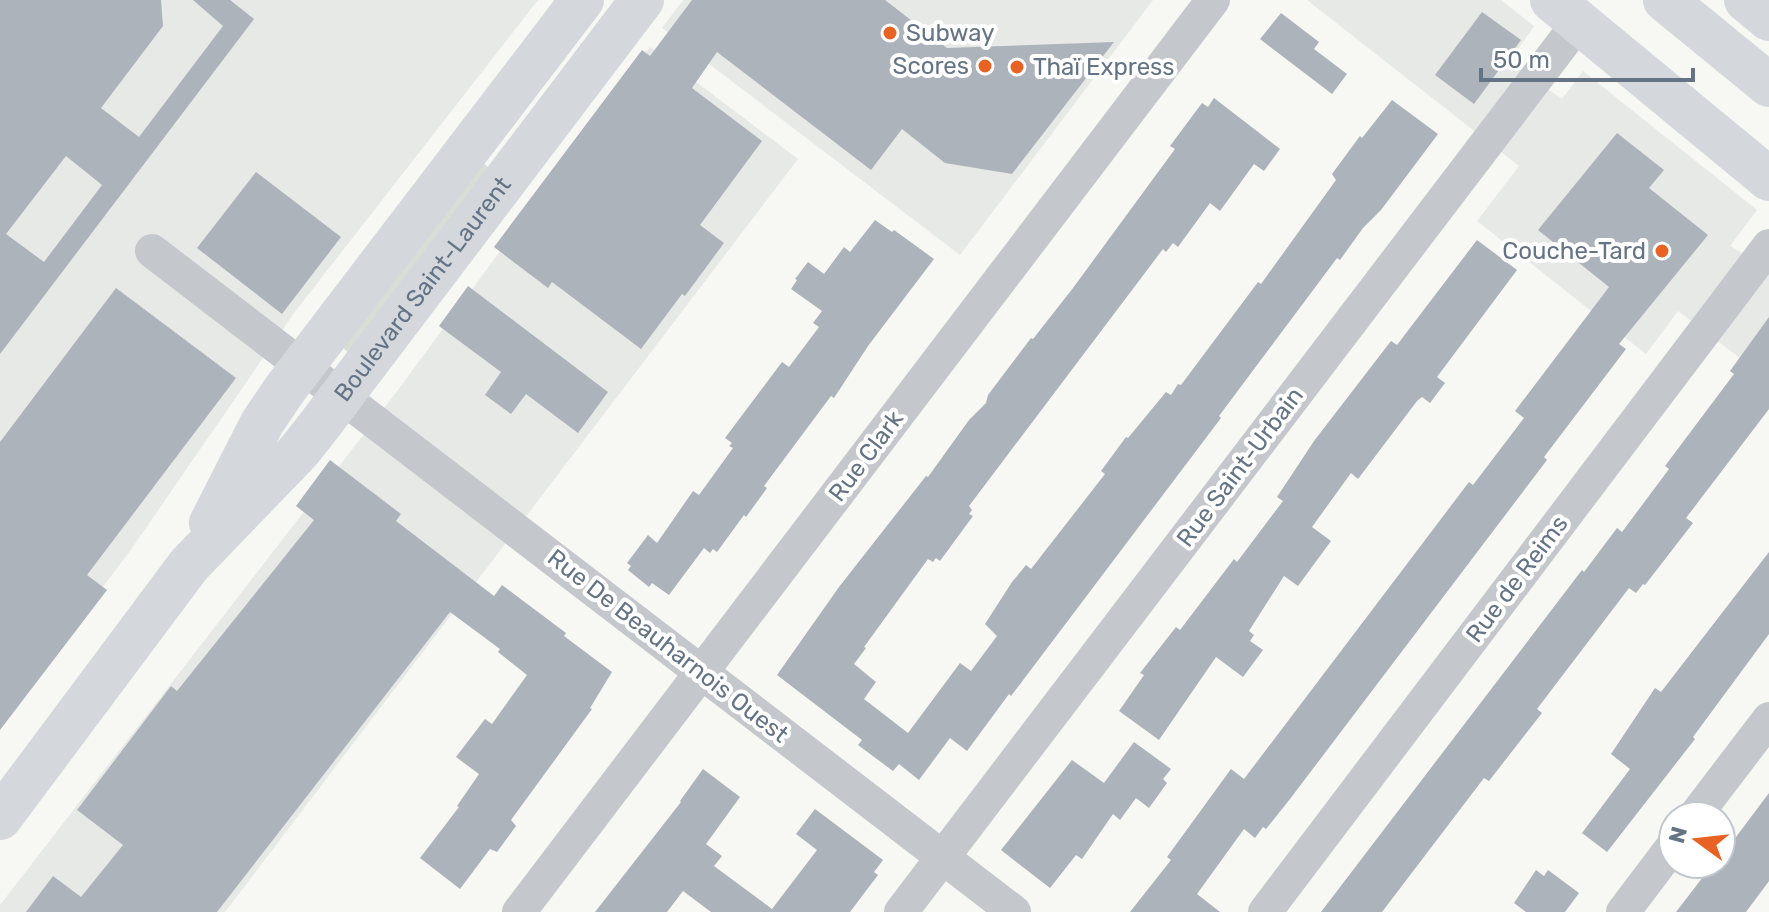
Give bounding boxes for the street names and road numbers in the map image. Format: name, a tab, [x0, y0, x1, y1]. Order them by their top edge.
street label: Boulevard Saint-Laurent	[329, 171, 517, 407]
street label: Rue Saint-Urbain	[1171, 382, 1309, 552]
street label: Rue Clark	[823, 405, 909, 507]
street label: Rue de Reims	[1460, 510, 1574, 648]
street label: Rue De Beauharnois Ouest	[542, 543, 794, 749]

